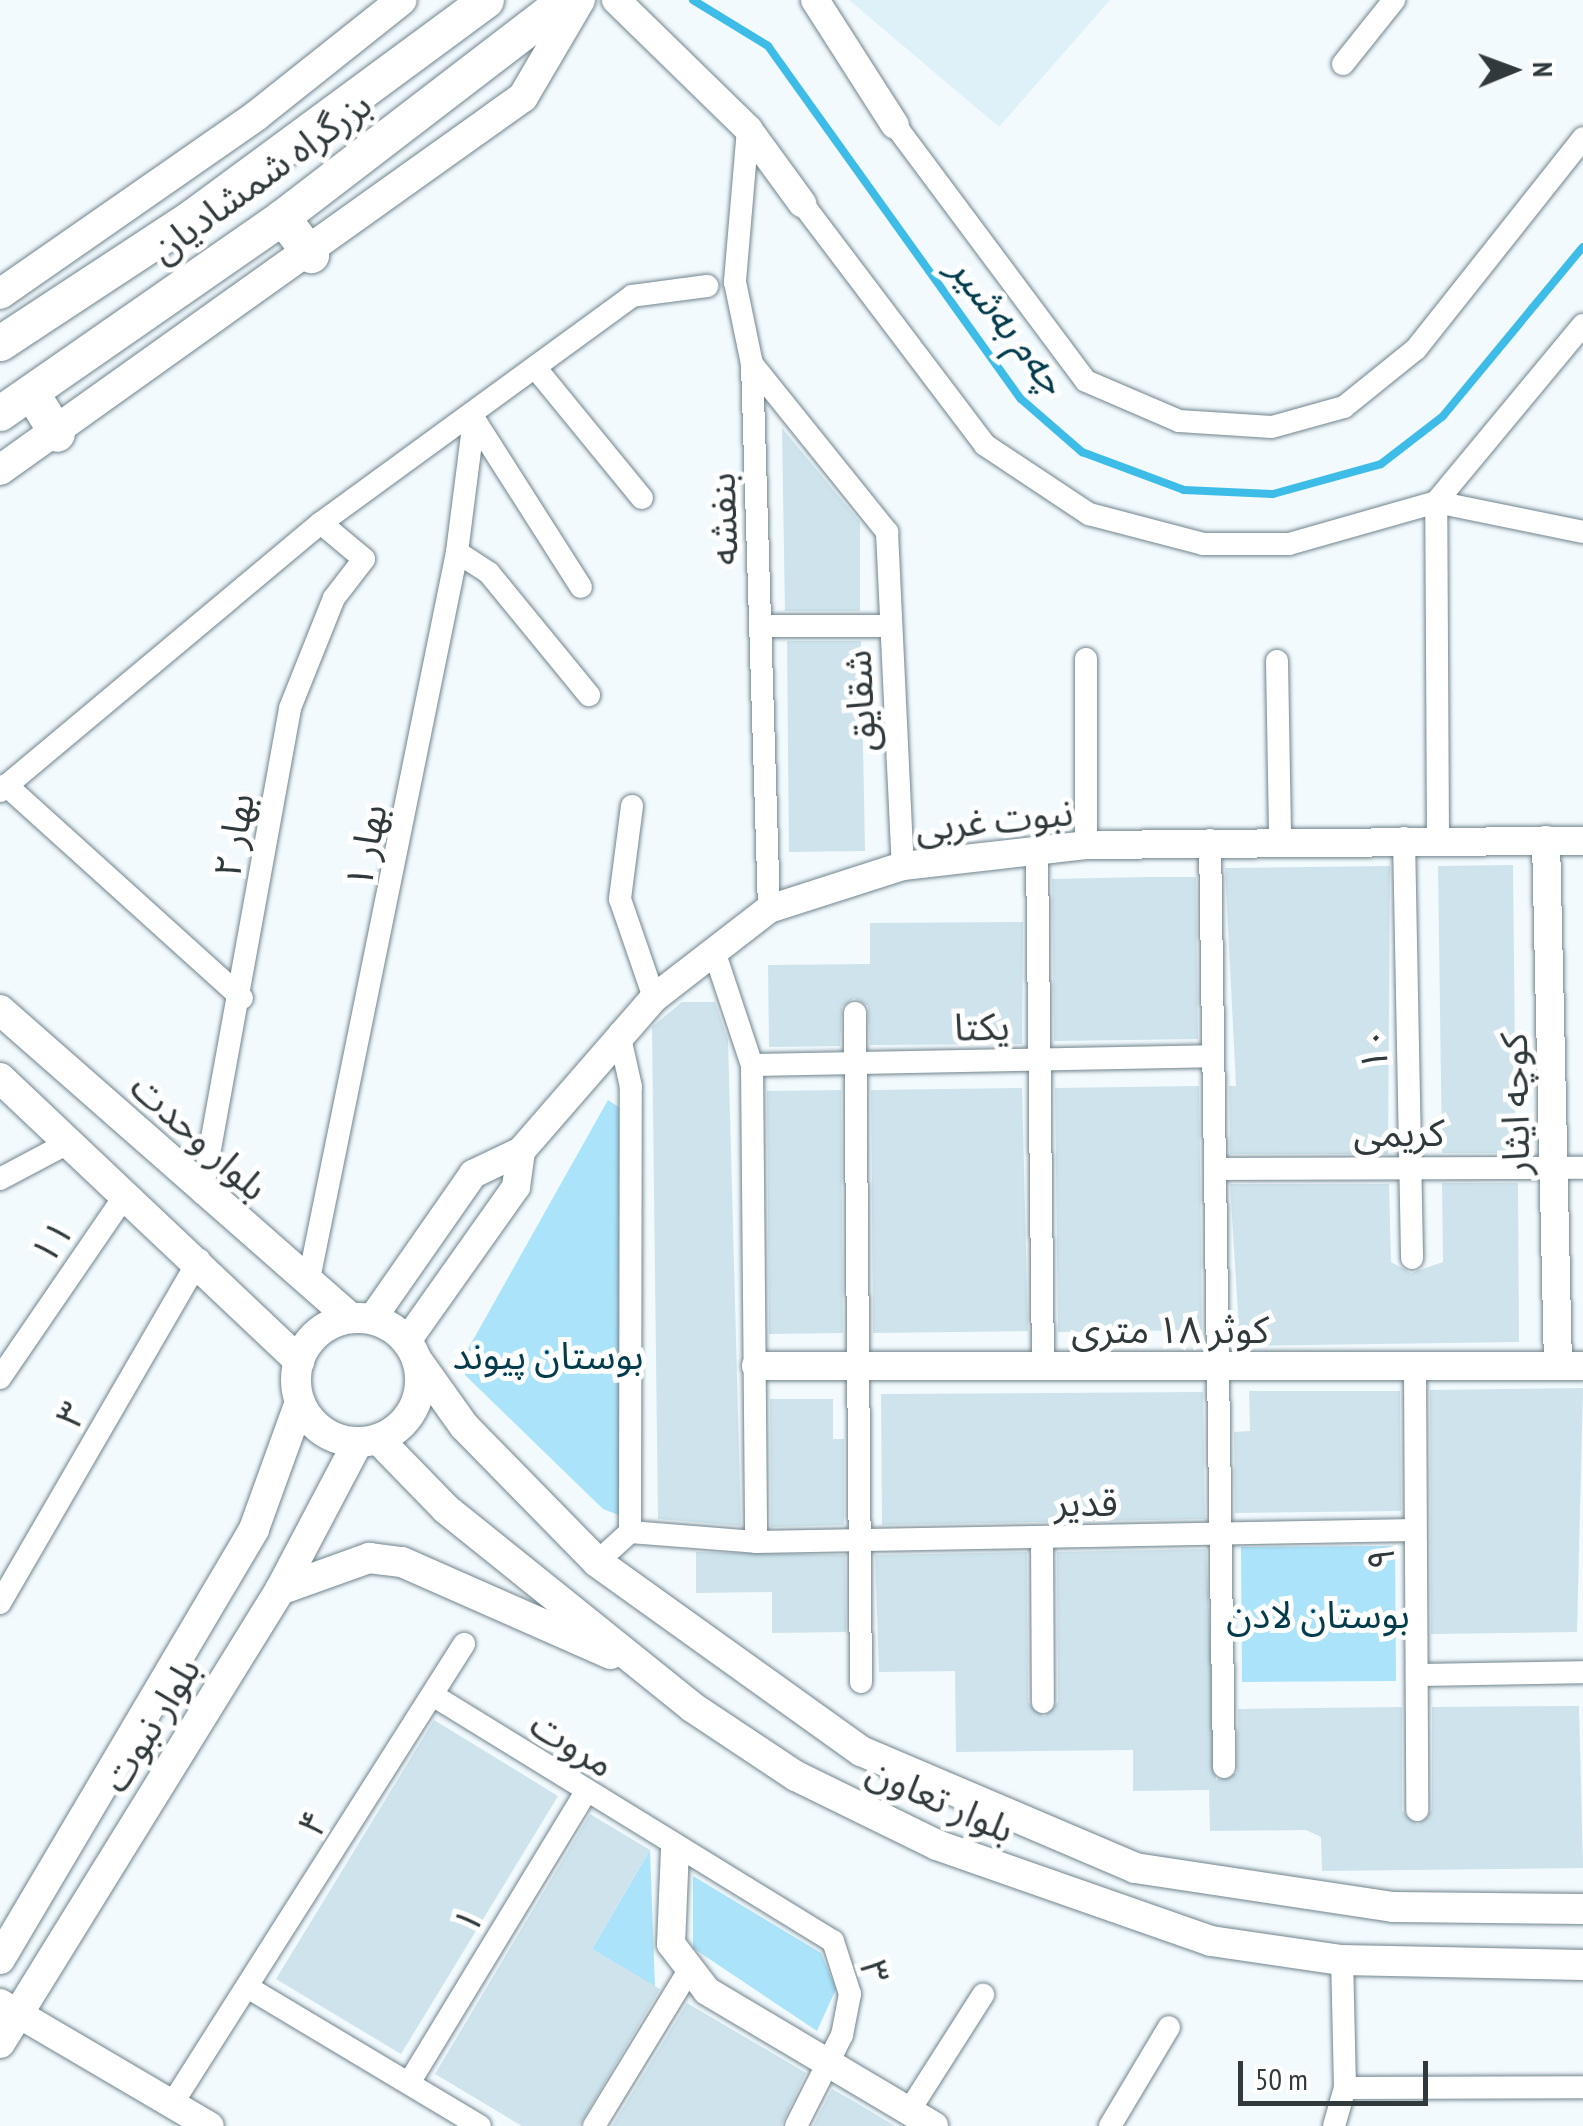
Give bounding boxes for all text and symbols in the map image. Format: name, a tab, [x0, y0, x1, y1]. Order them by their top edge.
north arrow	[1463, 20, 1563, 120]
text: N	[1525, 62, 1562, 77]
street label: بزرگراه شمشادیان	[141, 81, 379, 271]
water label: چەم بەشیر	[940, 245, 1078, 403]
street label: بنفشه	[698, 472, 746, 566]
street label: شقایق	[834, 649, 884, 753]
street label: نبوت غربی	[913, 788, 1075, 850]
street label: بهار ۲	[203, 790, 263, 880]
street label: بهار ۱	[335, 800, 395, 892]
street label: یکتا	[954, 1003, 1010, 1049]
street label: ۱۰	[1350, 1027, 1396, 1071]
street label: کوچه ایثار	[1490, 1033, 1538, 1175]
street label: بلوار وحدت	[122, 1063, 278, 1209]
street label: کریمی	[1354, 1109, 1444, 1155]
street label: ۱۱	[20, 1210, 82, 1272]
street label: کوثر ۱۸ متری	[1071, 1306, 1269, 1352]
park label: بوستان پیوند	[452, 1332, 644, 1378]
street label: ۳	[45, 1393, 95, 1435]
street label: قدیر	[1054, 1479, 1118, 1525]
street label: ۹	[1357, 1548, 1403, 1570]
park label: بوستان لادن	[1226, 1591, 1410, 1637]
street label: بلوار نبوت	[91, 1649, 209, 1799]
street label: مروت	[523, 1700, 623, 1786]
street label: بلوار تعاون	[861, 1746, 1021, 1852]
street label: ۴	[287, 1802, 337, 1844]
street label: ۱	[442, 1899, 492, 1941]
street label: ۳	[851, 1956, 901, 1986]
scale bar	[1243, 2041, 1433, 2103]
text: 50 m	[1255, 2059, 1308, 2098]

